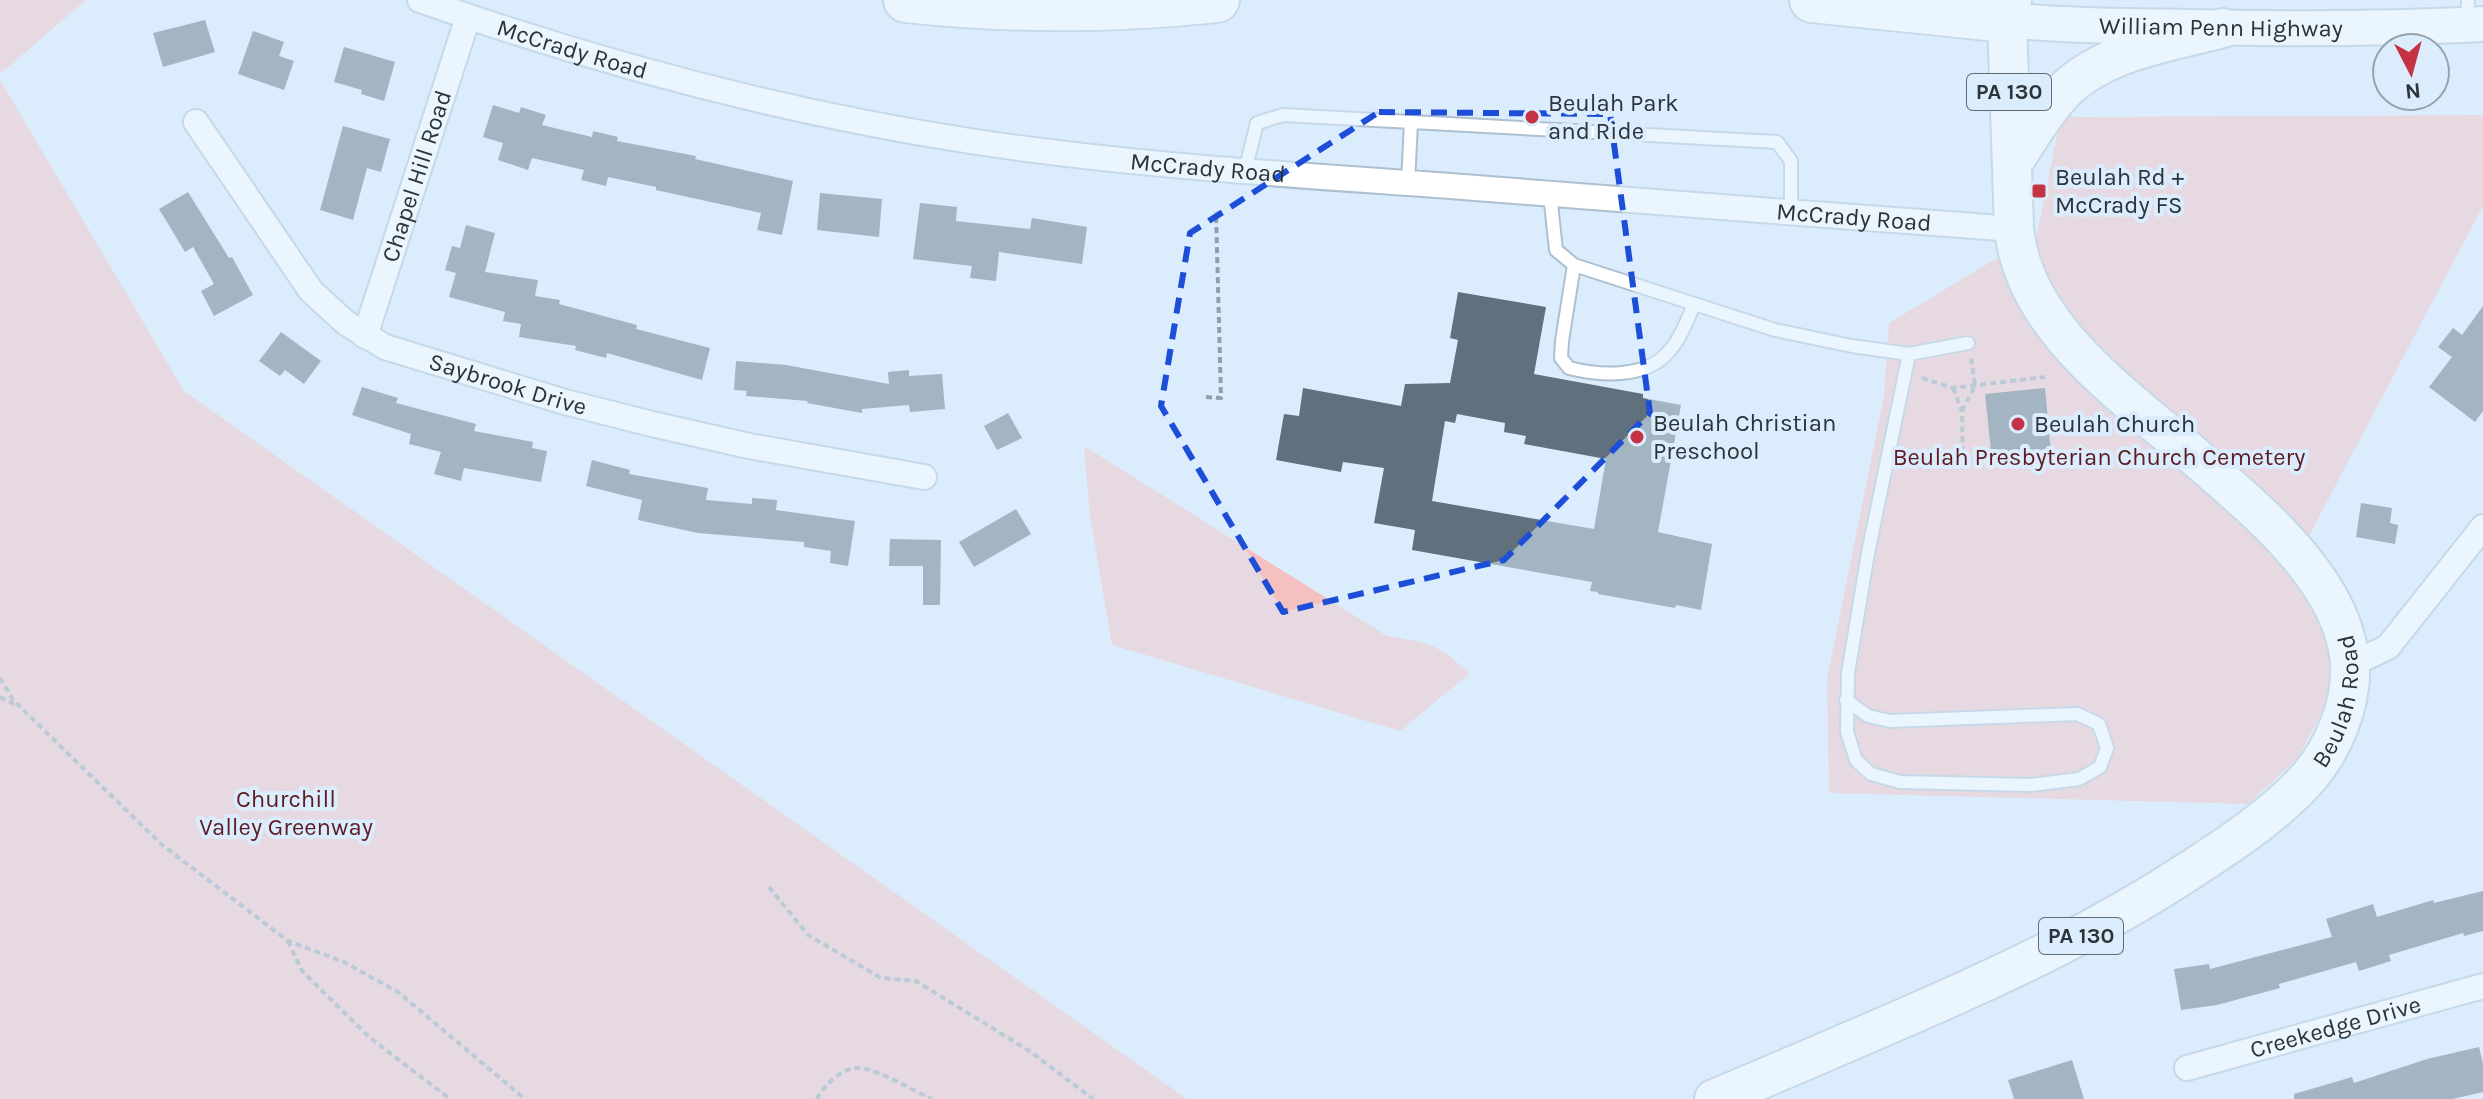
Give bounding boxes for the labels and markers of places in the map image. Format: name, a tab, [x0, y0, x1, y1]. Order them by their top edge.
place label: Beulah Park and Ride	[1548, 89, 1679, 145]
marker: Beulah Park and Ride	[1523, 108, 1541, 126]
place label: Beulah Rd + McCrady FS	[2055, 163, 2185, 219]
marker: Beulah Rd + McCrady FS	[2030, 182, 2048, 200]
place label: Beulah Christian Preschool	[1653, 409, 1836, 465]
place label: Beulah Church	[2034, 410, 2195, 438]
marker: Beulah Church	[2009, 415, 2027, 433]
marker: Beulah Christian Preschool	[1628, 428, 1646, 446]

